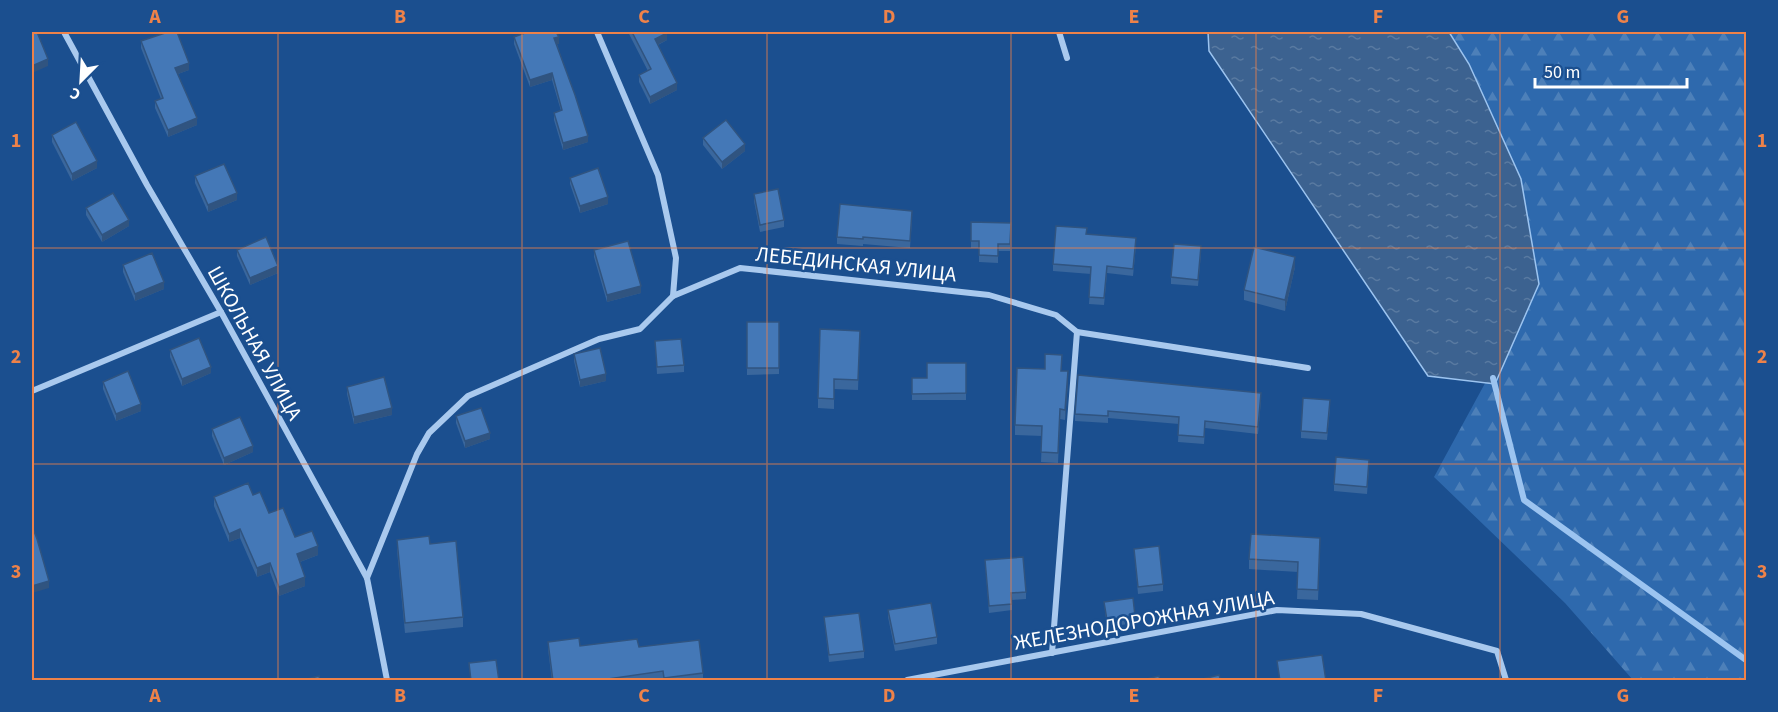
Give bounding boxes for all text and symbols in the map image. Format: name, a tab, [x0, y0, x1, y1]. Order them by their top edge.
text: A	[148, 3, 161, 31]
text: B	[394, 3, 406, 31]
text: C	[638, 3, 650, 31]
text: D	[883, 3, 895, 31]
text: E	[1129, 3, 1139, 31]
text: F	[1373, 3, 1383, 31]
text: G	[1617, 3, 1629, 31]
north arrow	[51, 51, 111, 111]
scale bar	[1535, 51, 1686, 89]
text: 50 m	[1544, 60, 1580, 85]
text: С	[67, 82, 84, 106]
text: 1	[11, 127, 21, 155]
text: 1	[1757, 127, 1767, 155]
street label: ЛЕБЕДИНСКАЯ УЛИЦА	[754, 239, 958, 290]
street label: ШКОЛЬНАЯ УЛИЦА	[200, 260, 310, 426]
text: 2	[11, 343, 21, 371]
text: 2	[1757, 343, 1767, 371]
text: 3	[11, 558, 21, 586]
text: 3	[1757, 558, 1767, 586]
street label: ЖЕЛЕЗНОДОРОЖНАЯ УЛИЦА	[1011, 582, 1277, 658]
text: A	[148, 682, 161, 710]
text: B	[394, 682, 406, 710]
text: C	[638, 682, 650, 710]
text: D	[883, 682, 895, 710]
text: E	[1129, 682, 1139, 710]
text: F	[1373, 682, 1383, 710]
text: G	[1617, 682, 1629, 710]

